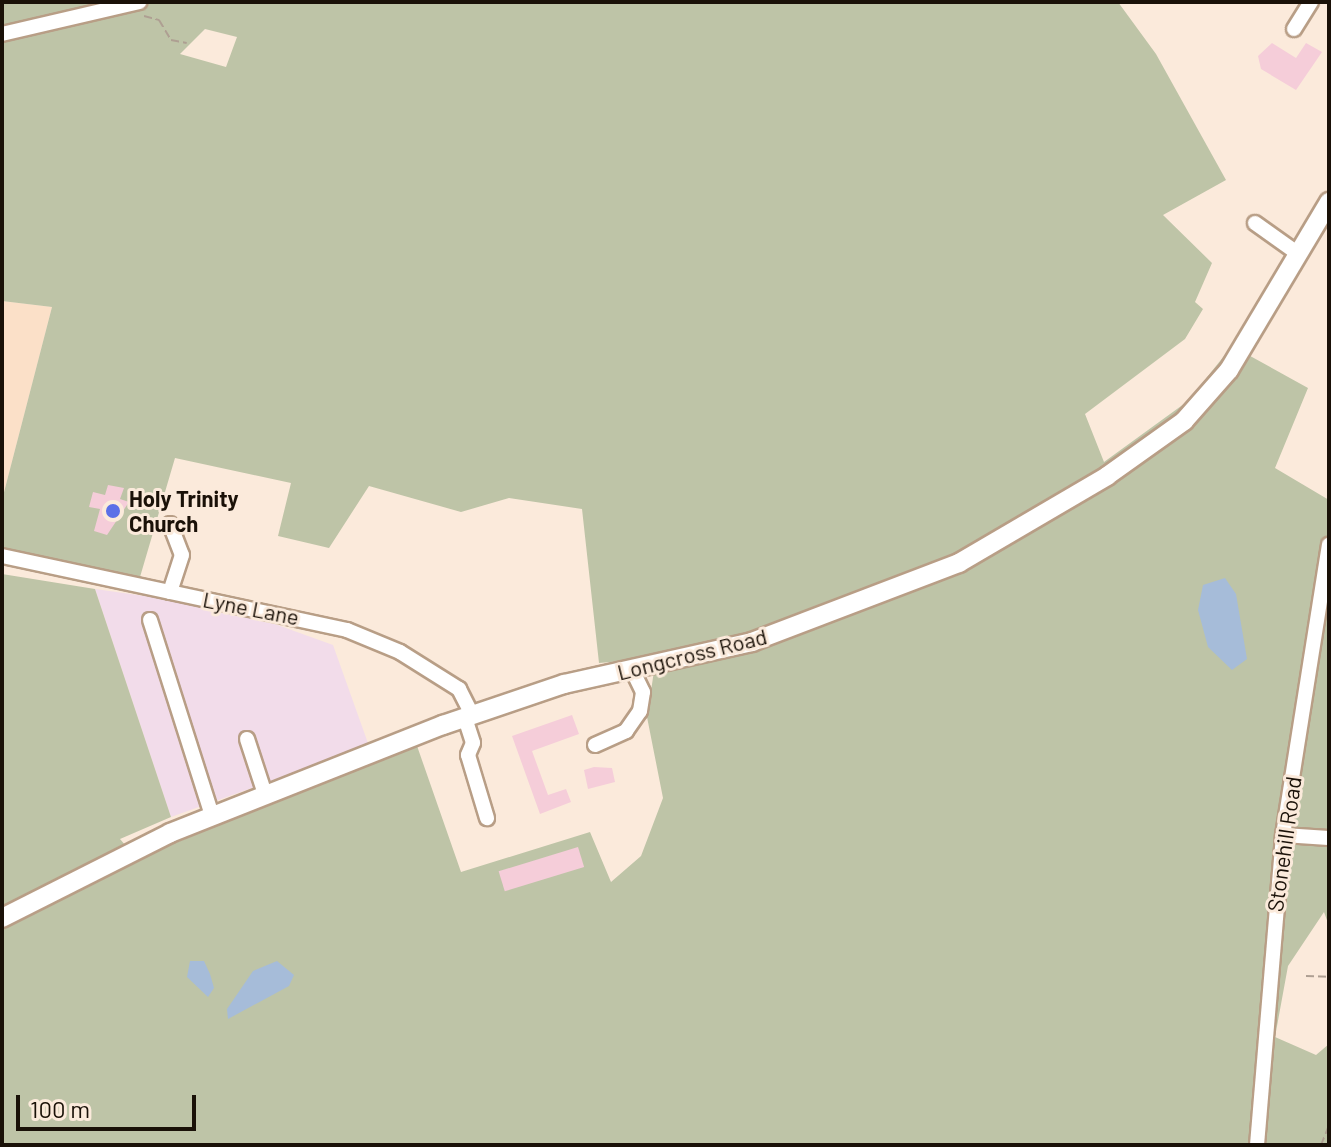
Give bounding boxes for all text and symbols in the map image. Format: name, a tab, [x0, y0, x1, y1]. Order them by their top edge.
place label: Holy Trinity Church	[129, 485, 239, 536]
marker: Holy Trinity Church	[104, 502, 122, 520]
street label: Lyne Lane	[201, 586, 301, 630]
street label: Longcross Road	[614, 623, 770, 685]
street label: Stonehill Road	[1261, 775, 1307, 913]
scale bar	[20, 1079, 200, 1129]
text: 100 m	[30, 1094, 90, 1123]

